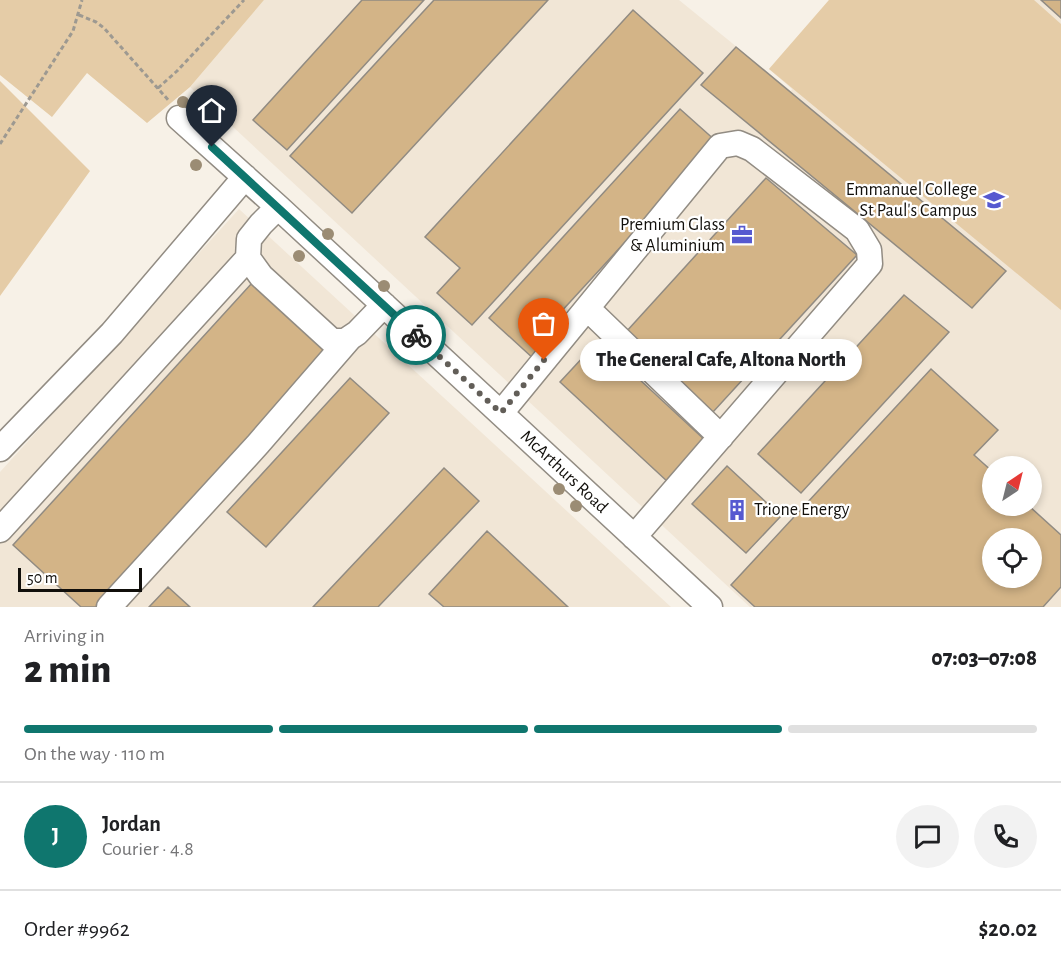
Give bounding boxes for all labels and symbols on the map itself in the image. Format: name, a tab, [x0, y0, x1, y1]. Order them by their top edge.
pin	[186, 85, 237, 147]
place label: Emmanuel College St Paul's Campus	[846, 181, 977, 220]
school or university icon: Emmanuel College St Paul's Campus	[982, 188, 1006, 212]
place label: Premium Glass & Aluminium	[620, 216, 725, 255]
office icon: Premium Glass & Aluminium	[730, 223, 754, 247]
pin	[518, 298, 569, 360]
courier	[386, 305, 446, 365]
callout: The General Cafe, Altona North	[580, 339, 862, 381]
street label: McArthurs Road	[517, 427, 611, 517]
north arrow	[982, 456, 1042, 516]
building icon: Trione Energy	[725, 498, 749, 522]
place label: Trione Energy	[754, 501, 850, 519]
scale bar	[18, 565, 142, 592]

